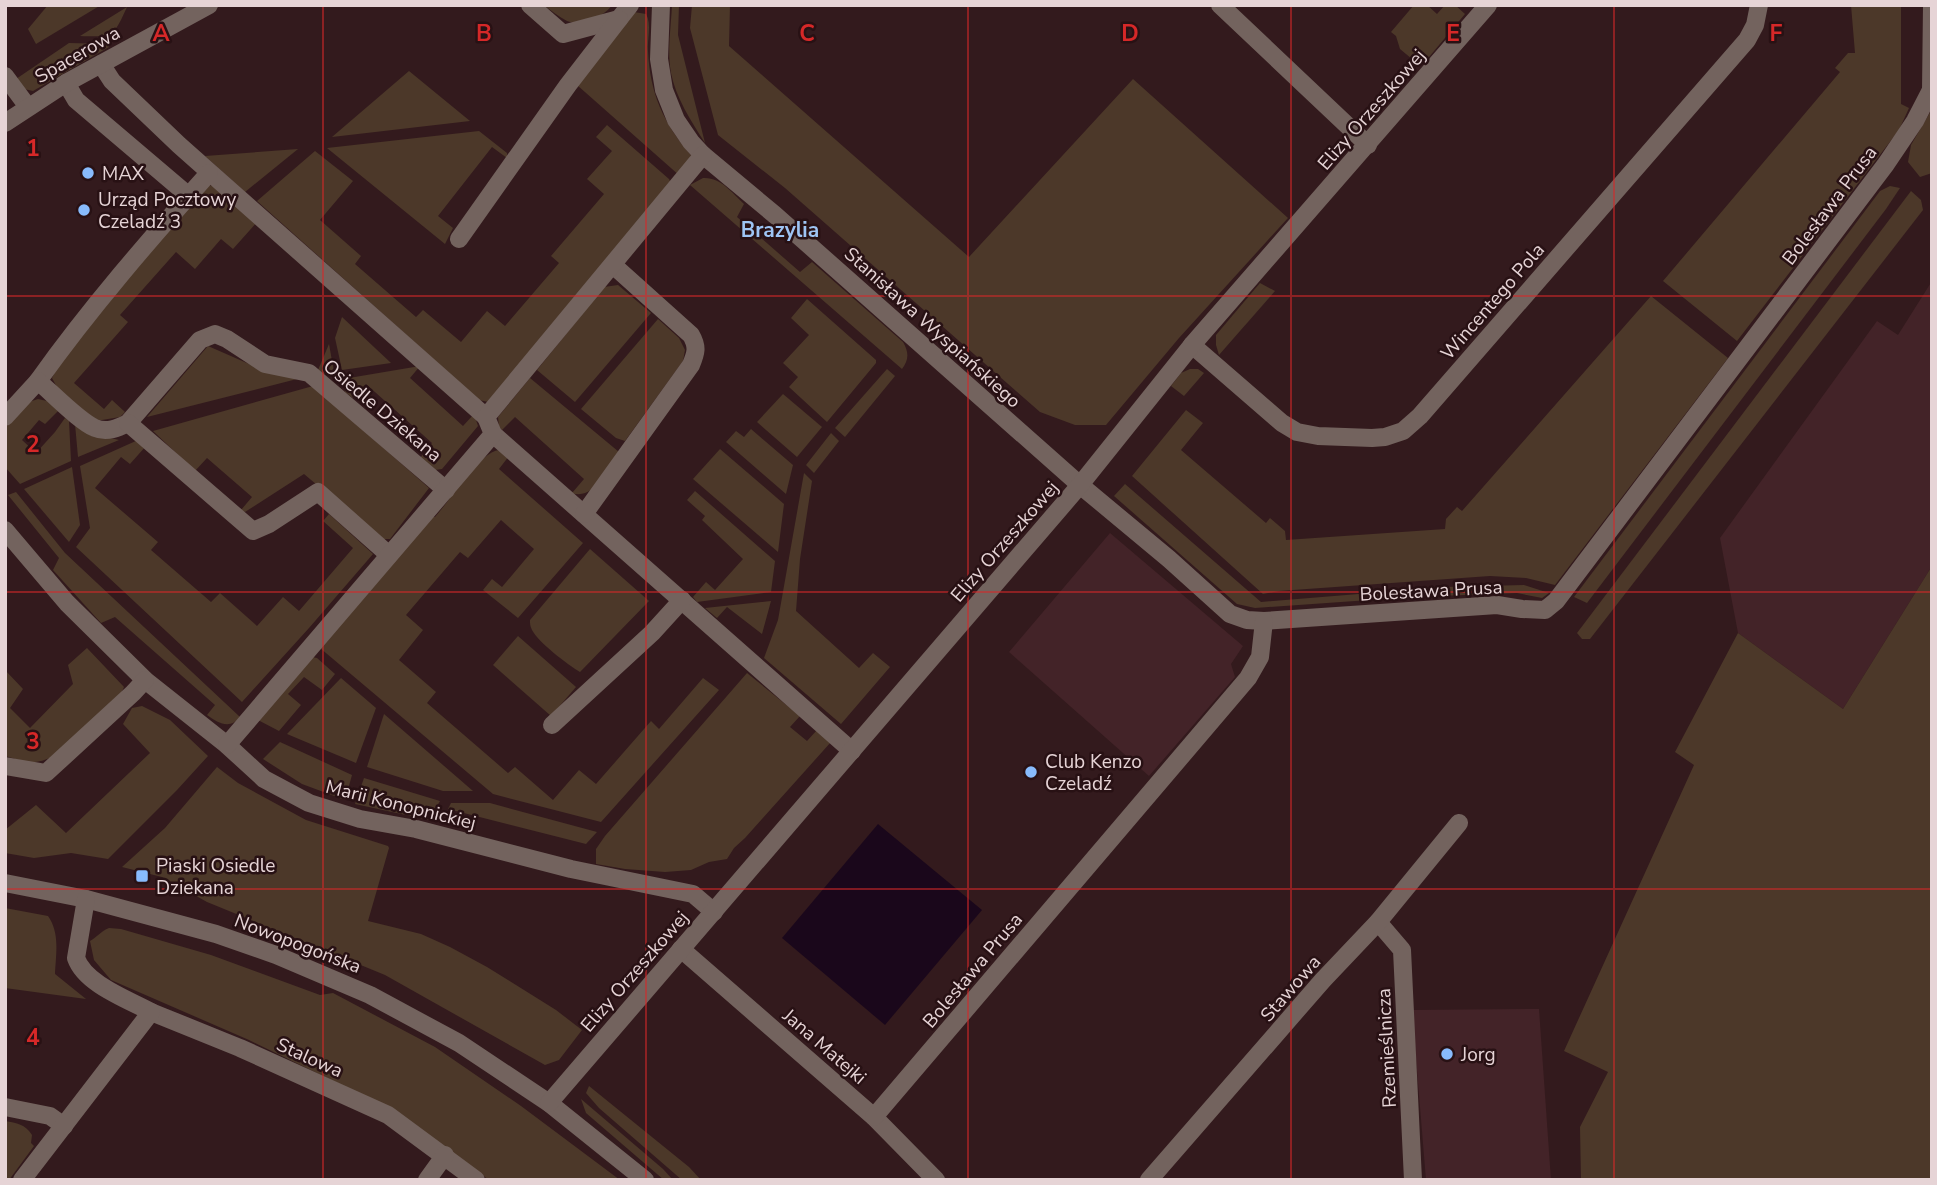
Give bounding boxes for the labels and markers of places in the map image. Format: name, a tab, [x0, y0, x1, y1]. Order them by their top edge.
place label: MAX	[102, 161, 145, 187]
marker: MAX	[80, 165, 96, 181]
place label: Urząd Pocztowy Czeladź 3	[98, 187, 236, 235]
marker: Urząd Pocztowy Czeladź 3	[76, 202, 92, 218]
place label: Club Kenzo Czeladź	[1045, 749, 1142, 797]
marker: Club Kenzo Czeladź	[1023, 764, 1039, 780]
place label: Piaski Osiedle Dziekana	[156, 853, 275, 901]
marker: Piaski Osiedle Dziekana	[134, 868, 150, 884]
place label: Jorg	[1460, 1042, 1496, 1068]
marker: Jorg	[1439, 1046, 1455, 1062]

